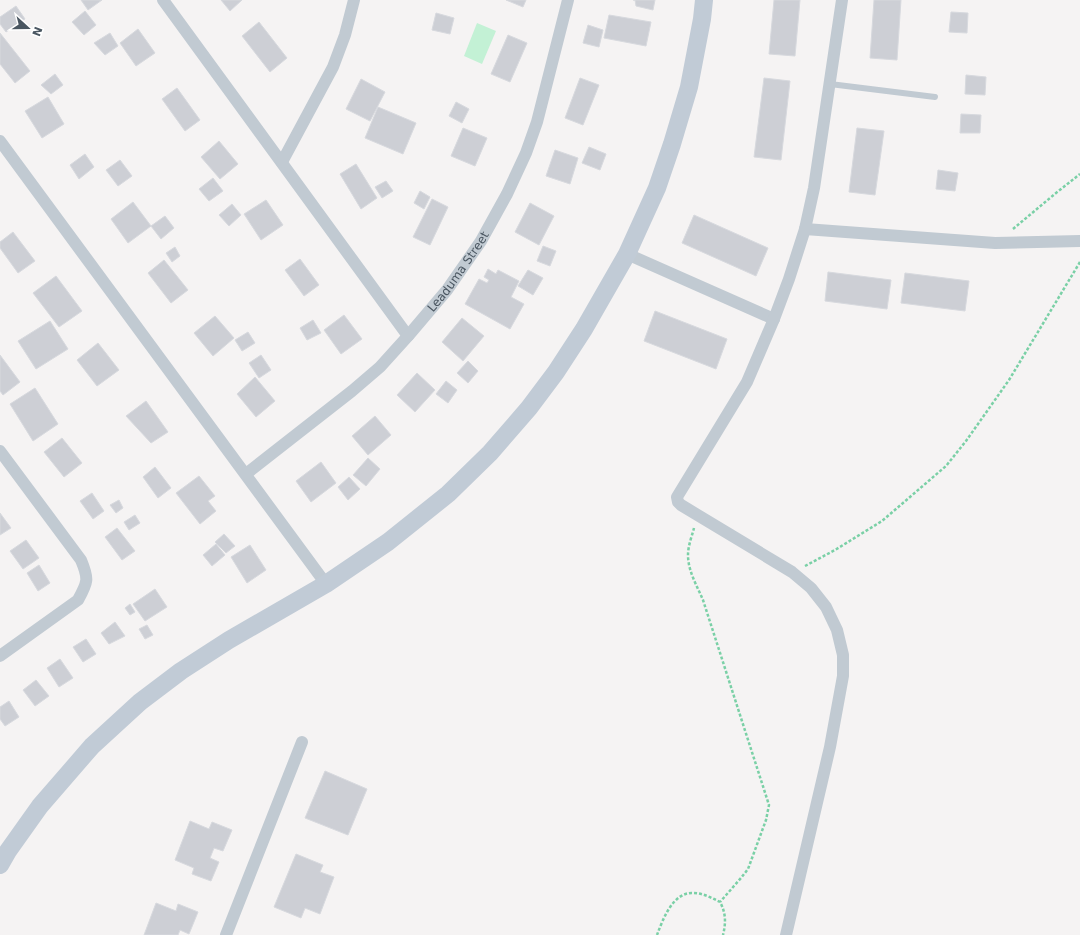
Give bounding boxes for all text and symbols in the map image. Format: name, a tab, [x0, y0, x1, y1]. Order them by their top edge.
north arrow	[8, 8, 48, 48]
text: N	[29, 25, 45, 38]
street label: Leaduma Street	[425, 229, 492, 315]

